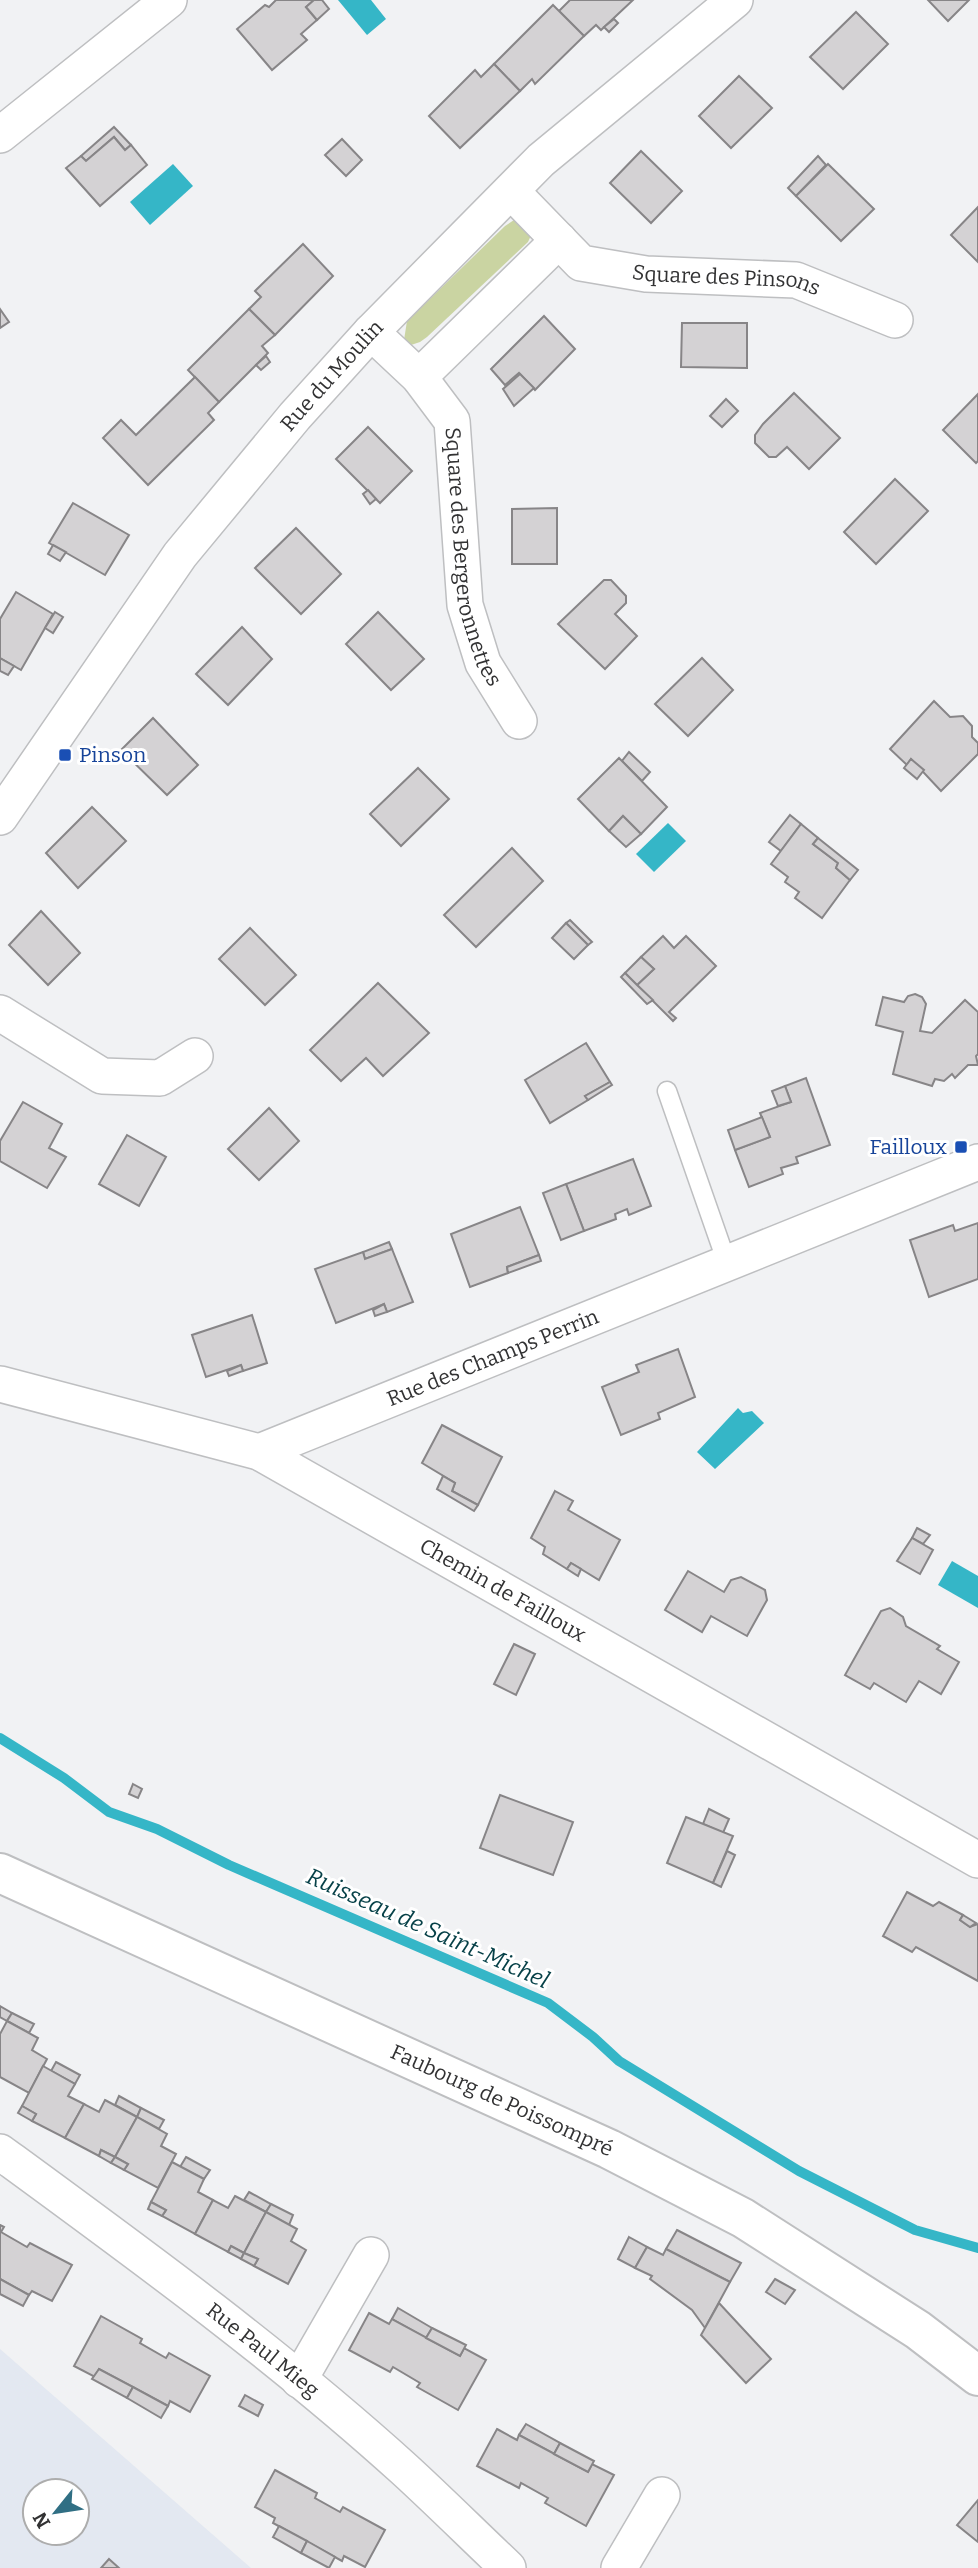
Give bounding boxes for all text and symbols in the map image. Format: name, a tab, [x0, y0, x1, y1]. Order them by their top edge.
street label: Square des Pinsons	[630, 259, 824, 301]
street label: Rue du Moulin	[275, 314, 389, 436]
street label: Square des Bergeronnettes	[439, 426, 507, 691]
place label: Pinson	[79, 742, 146, 768]
marker: Pinson	[57, 747, 73, 763]
place label: Failloux	[869, 1134, 947, 1160]
marker: Failloux	[953, 1139, 969, 1155]
street label: Rue des Champs Perrin	[383, 1303, 602, 1412]
street label: Chemin de Failloux	[415, 1533, 591, 1648]
water label: Ruisseau de Saint-Michel	[302, 1862, 554, 1994]
street label: Faubourg de Poissompré	[386, 2039, 617, 2162]
street label: Rue Paul Mieg	[201, 2297, 325, 2403]
north arrow	[21, 2477, 91, 2547]
text: N	[28, 2508, 55, 2532]

